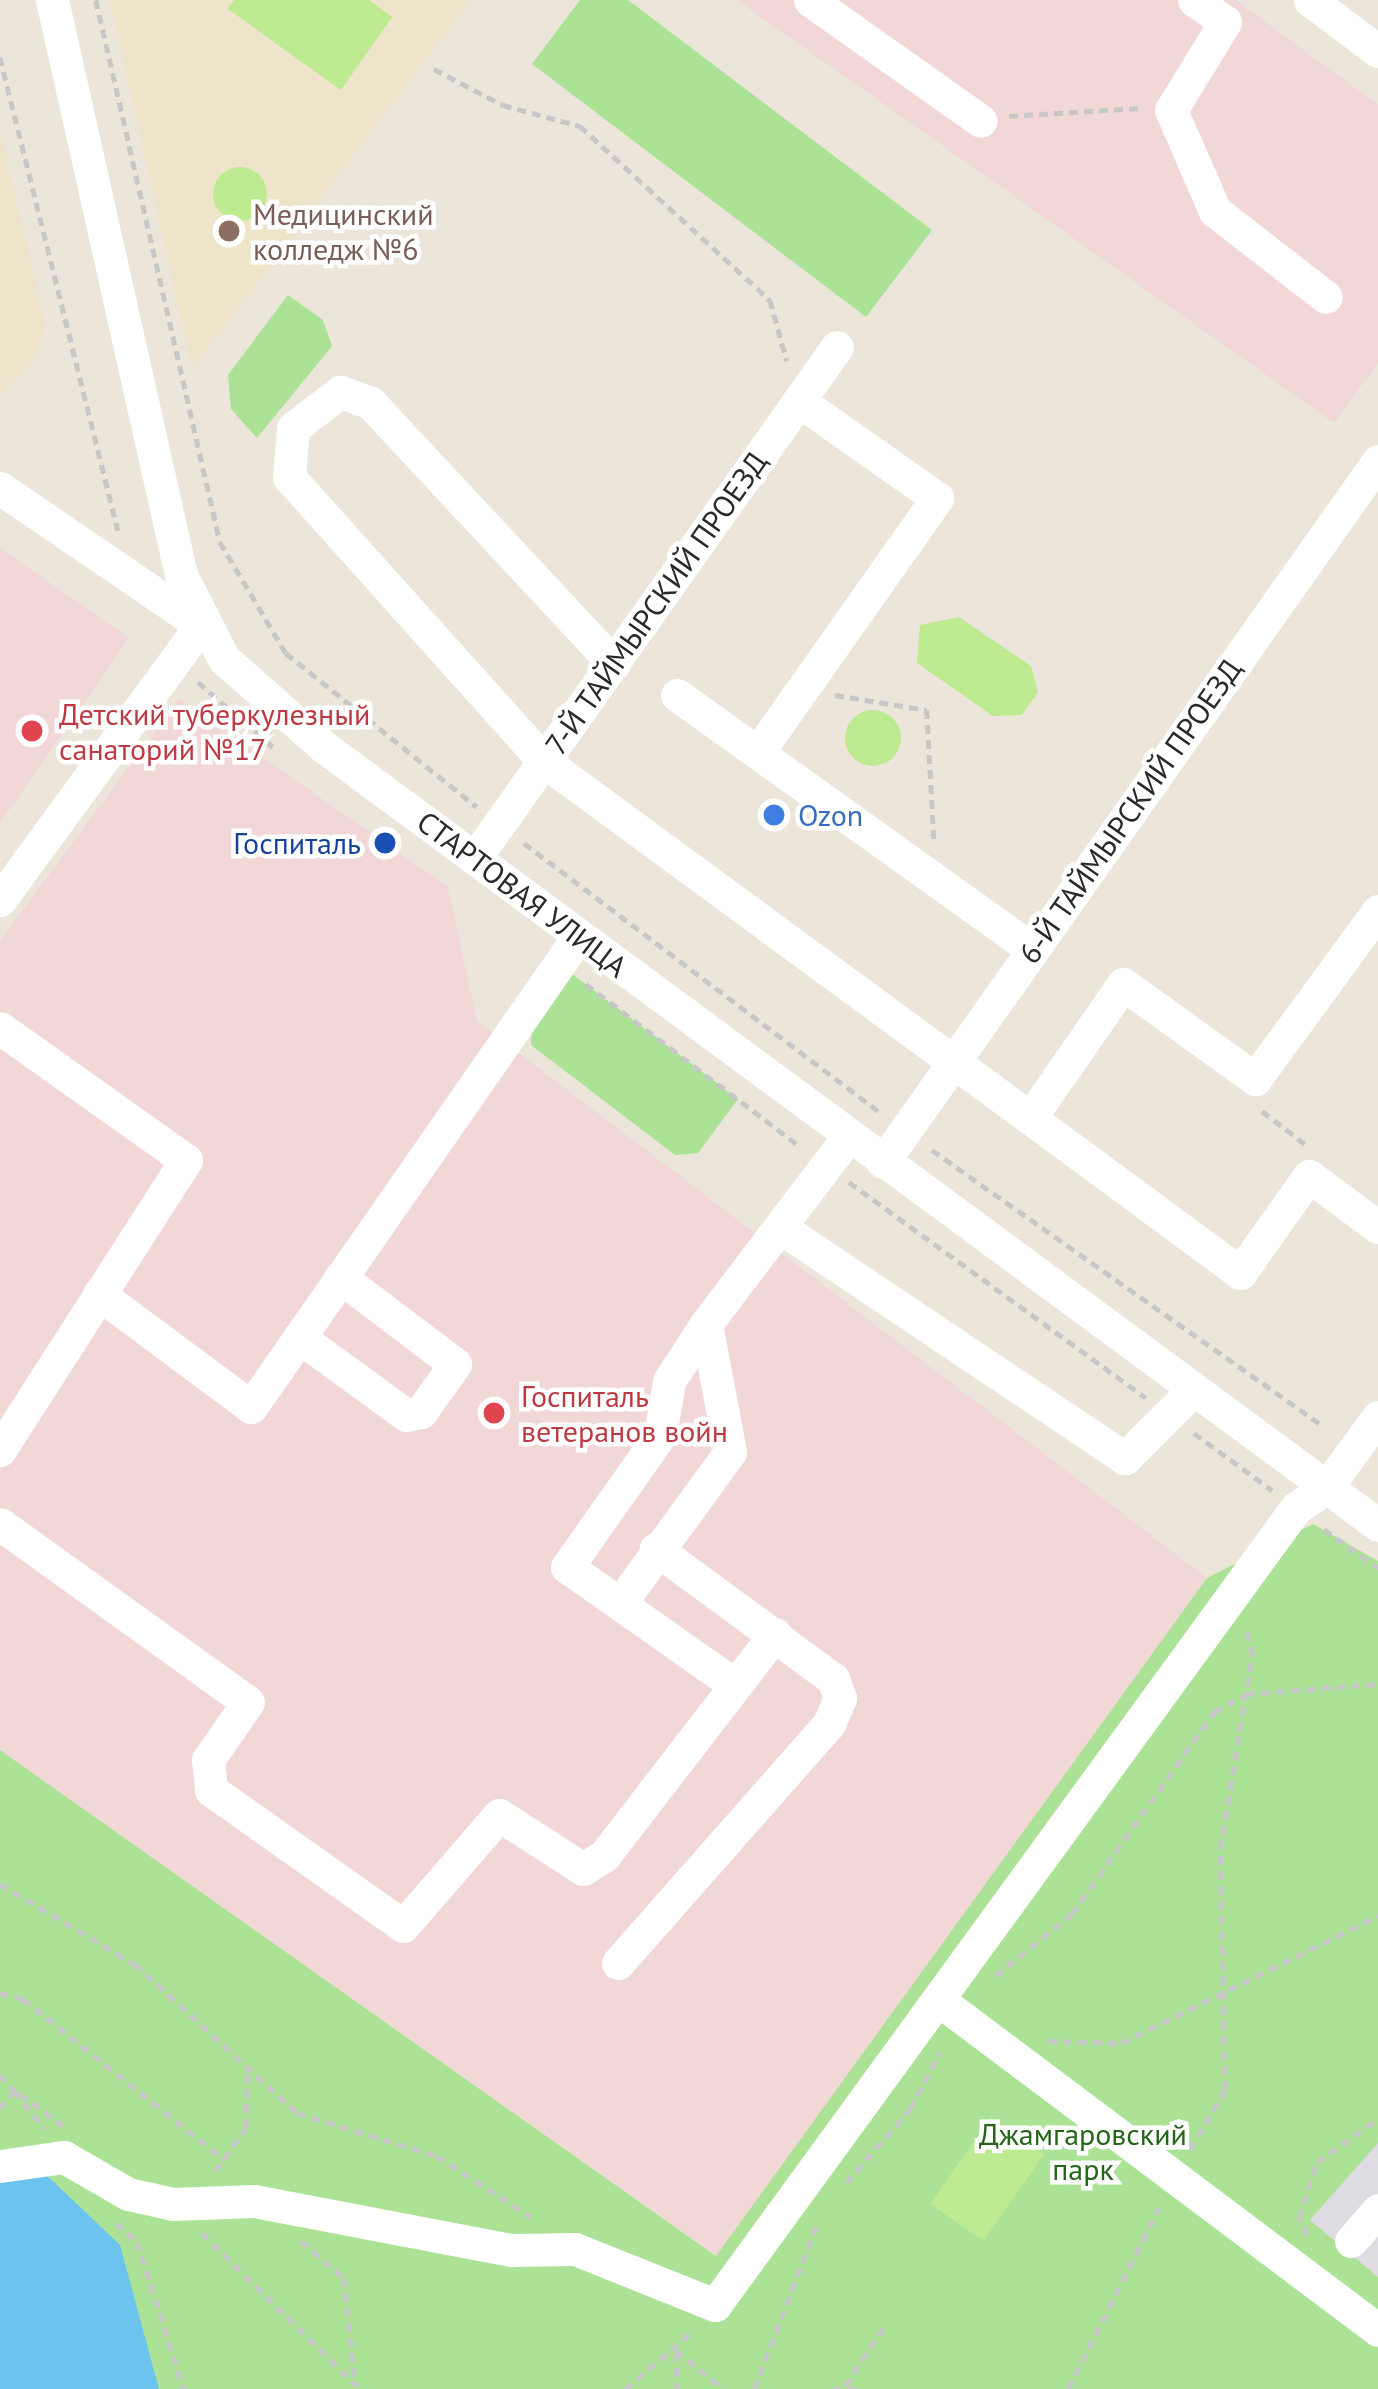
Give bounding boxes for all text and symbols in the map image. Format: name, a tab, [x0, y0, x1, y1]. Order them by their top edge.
place label: Медицинский колледж №6	[253, 196, 434, 266]
marker: Медицинский колледж №6	[216, 218, 242, 244]
street label: 7-Й ТАЙМЫРСКИЙ ПРОЕЗД	[537, 444, 775, 762]
street label: 6-Й ТАЙМЫРСКИЙ ПРОЕЗД	[1011, 651, 1249, 971]
place label: Детский туберкулезный санаторий №17	[59, 696, 371, 766]
marker: Детский туберкулезный санаторий №17	[16, 715, 48, 747]
place label: Ozon	[798, 797, 863, 833]
marker: Ozon	[761, 802, 787, 828]
street label: СТАРТОВАЯ УЛИЦА	[410, 803, 634, 985]
place label: Госпиталь	[233, 825, 361, 861]
marker: Госпиталь	[372, 830, 398, 856]
place label: Госпиталь ветеранов войн	[521, 1378, 728, 1448]
marker: Госпиталь ветеранов войн	[478, 1397, 510, 1429]
park label: Джамгаровский парк	[979, 2116, 1187, 2186]

